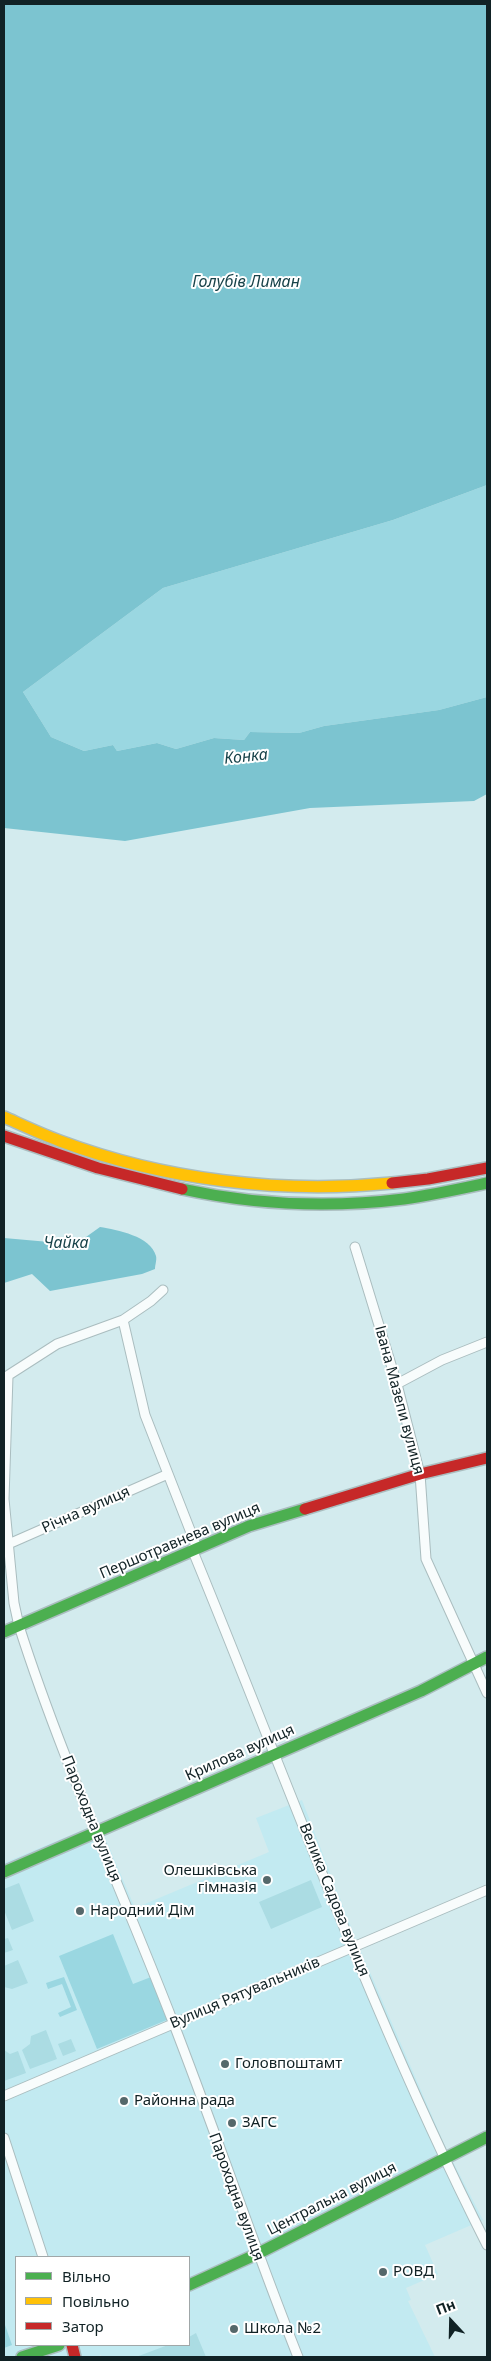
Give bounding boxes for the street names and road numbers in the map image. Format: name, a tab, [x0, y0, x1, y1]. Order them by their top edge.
street label: Івана Мазепи вулиця	[370, 1324, 428, 1476]
street label: Річна вулиця	[39, 1483, 133, 1537]
street label: Першотравнева вулиця	[97, 1499, 263, 1583]
street label: Крилова вулиця	[183, 1721, 297, 1785]
street label: Пароходна вулиця	[57, 1753, 125, 1885]
street label: Велика Садова вулиця	[295, 1821, 373, 1979]
street label: Вулиця Рятувальників	[167, 1953, 323, 2033]
street label: Пароходна вулиця	[204, 2131, 268, 2263]
street label: Центральна вулиця	[264, 2159, 400, 2239]

